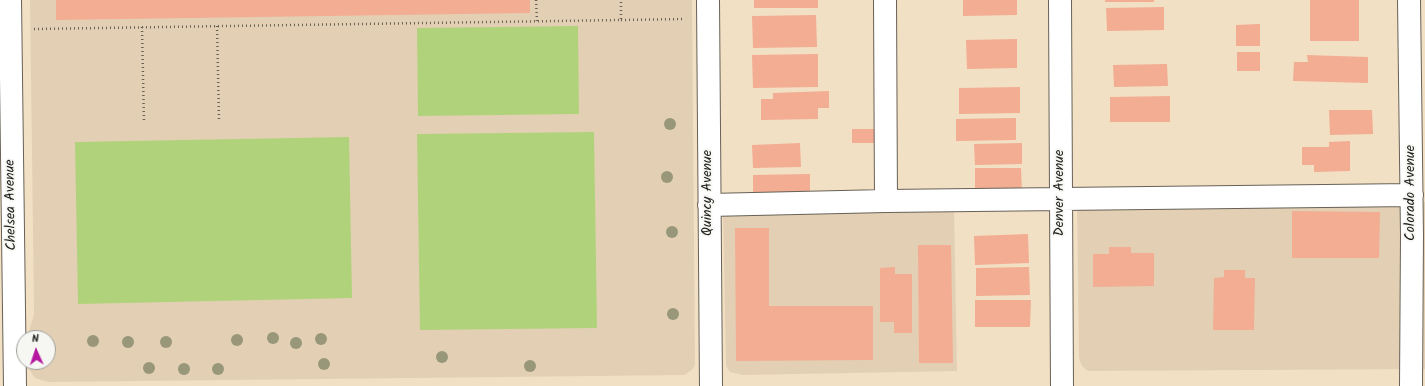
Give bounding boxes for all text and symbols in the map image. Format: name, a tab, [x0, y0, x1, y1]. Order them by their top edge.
street label: Colorado Avenue	[1404, 145, 1420, 241]
street label: Quincy Avenue	[701, 150, 717, 236]
street label: Denver Avenue	[1053, 150, 1069, 236]
street label: Chelsea Avenue	[3, 159, 21, 251]
north arrow	[16, 330, 56, 370]
text: N	[31, 330, 39, 348]

